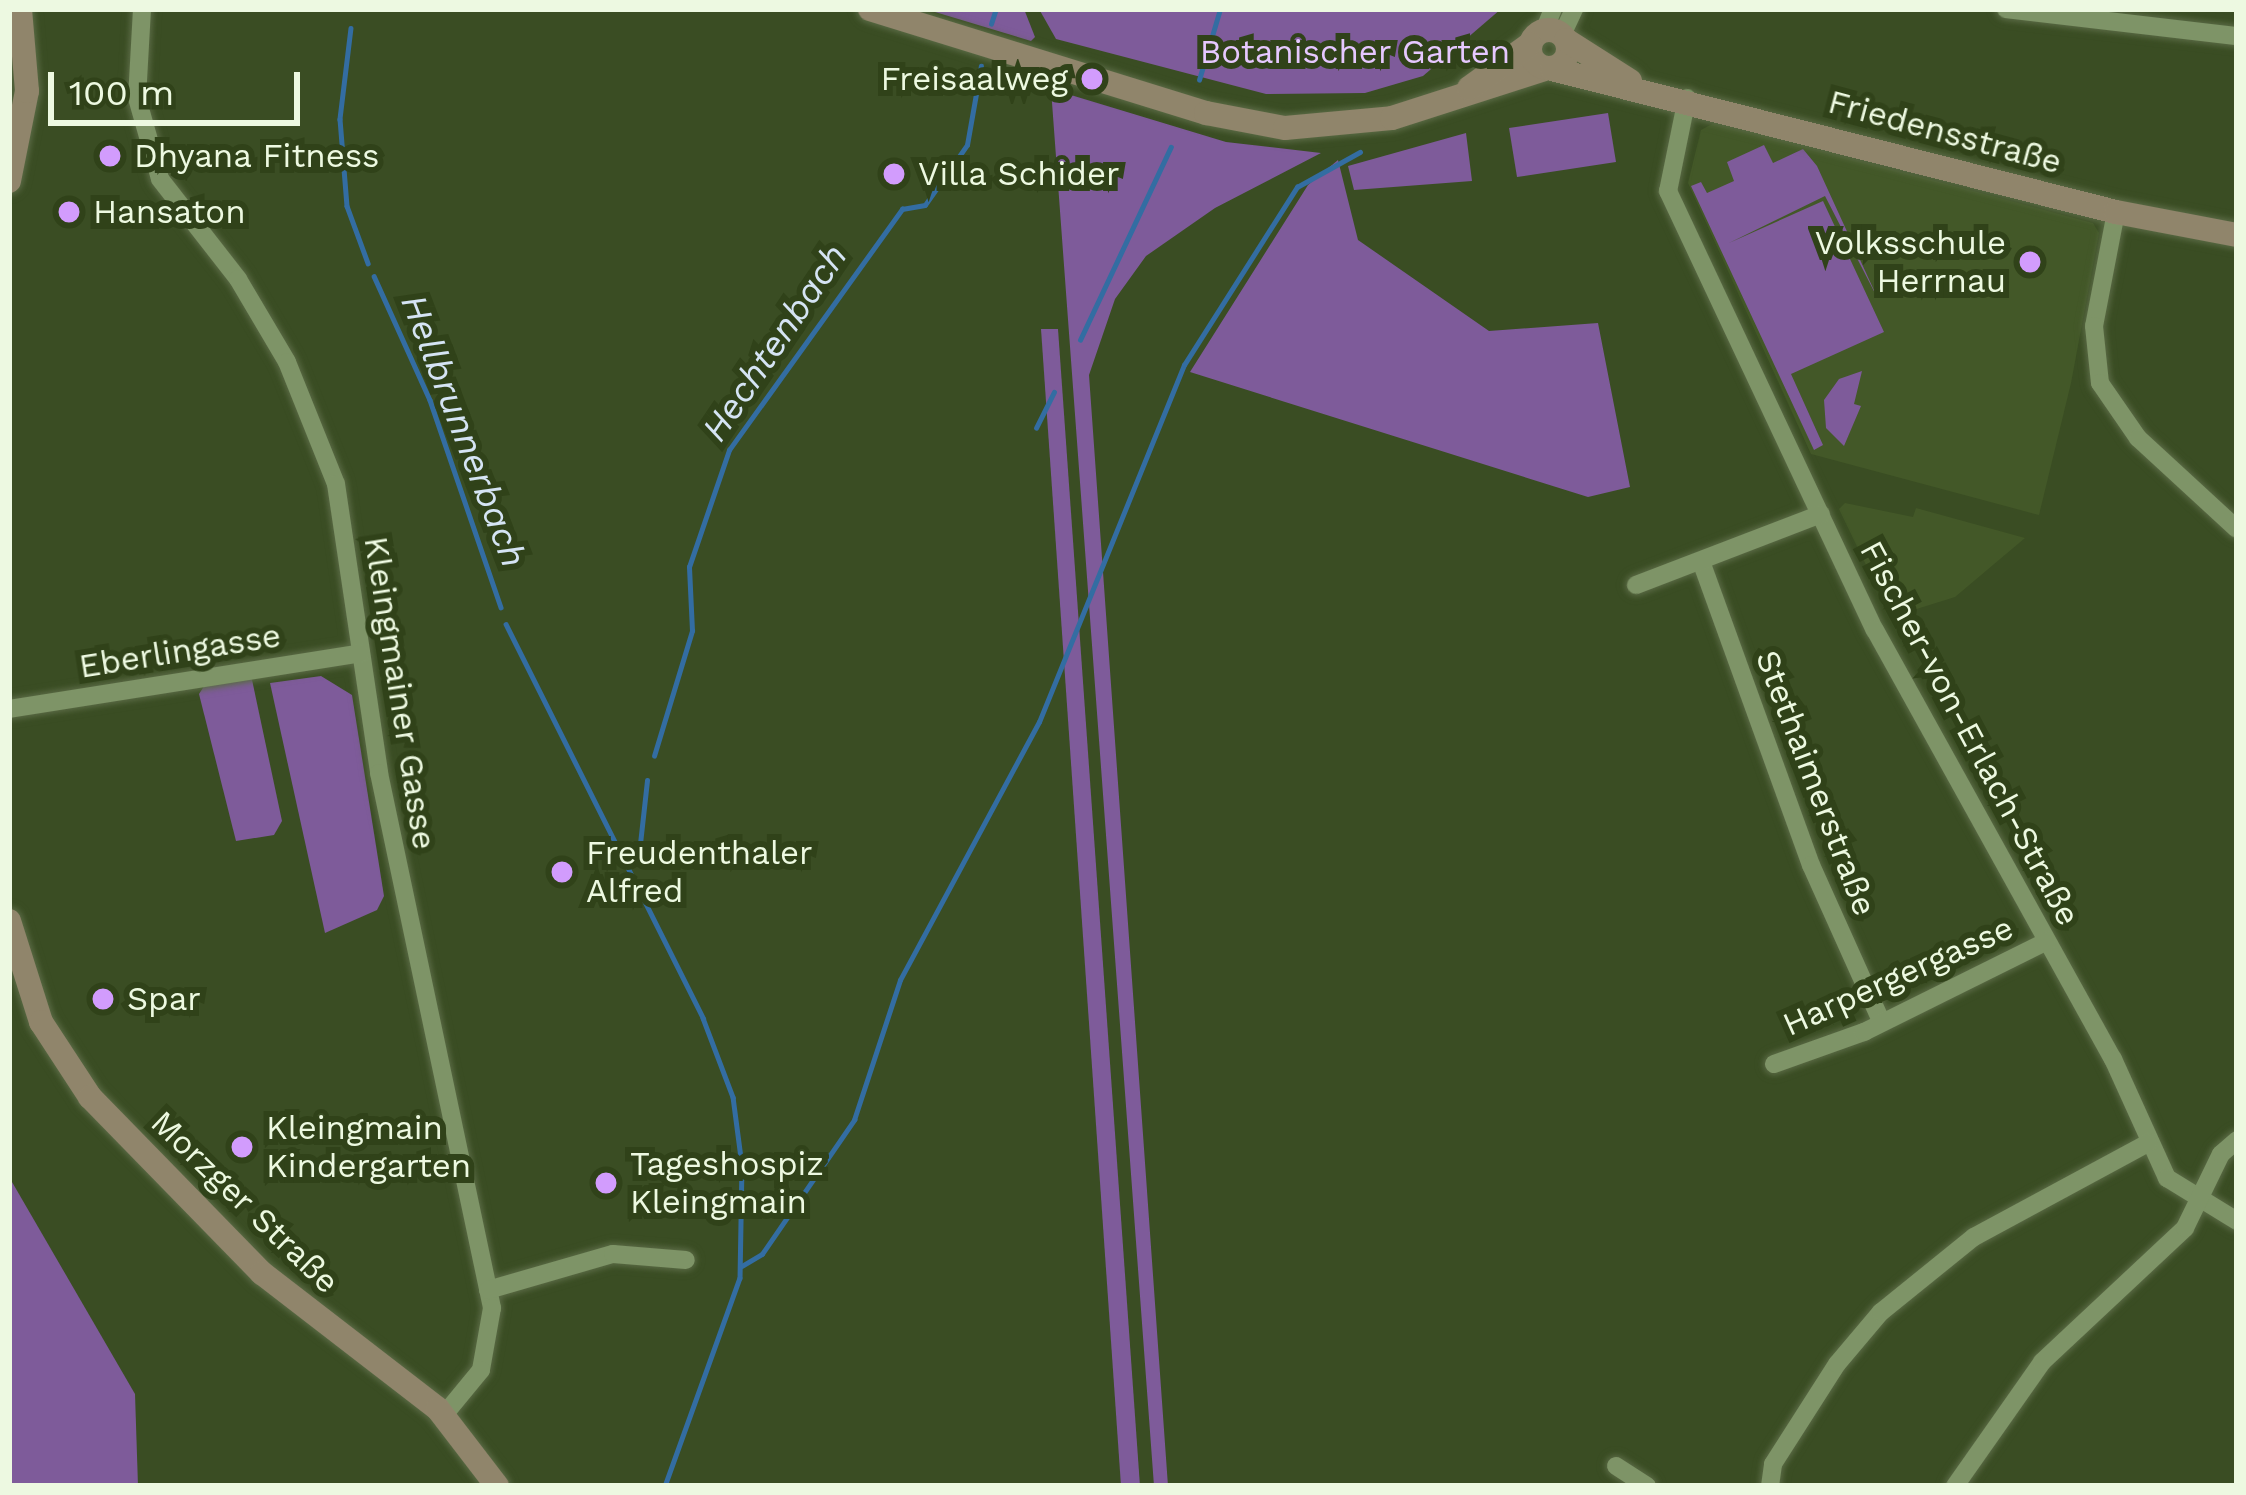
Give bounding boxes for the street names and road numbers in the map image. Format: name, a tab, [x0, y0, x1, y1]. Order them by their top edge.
street label: Friedensstraße	[1824, 82, 2066, 182]
street label: Kleingmainer Gasse	[356, 533, 444, 853]
street label: Fischer-von-Erlach-Straße	[1852, 534, 2088, 932]
street label: Eberlingasse	[76, 616, 284, 686]
street label: Stethaimerstraße	[1747, 645, 1885, 921]
street label: Harpergergasse	[1777, 908, 2019, 1044]
street label: Morzger Straße	[143, 1102, 347, 1302]

